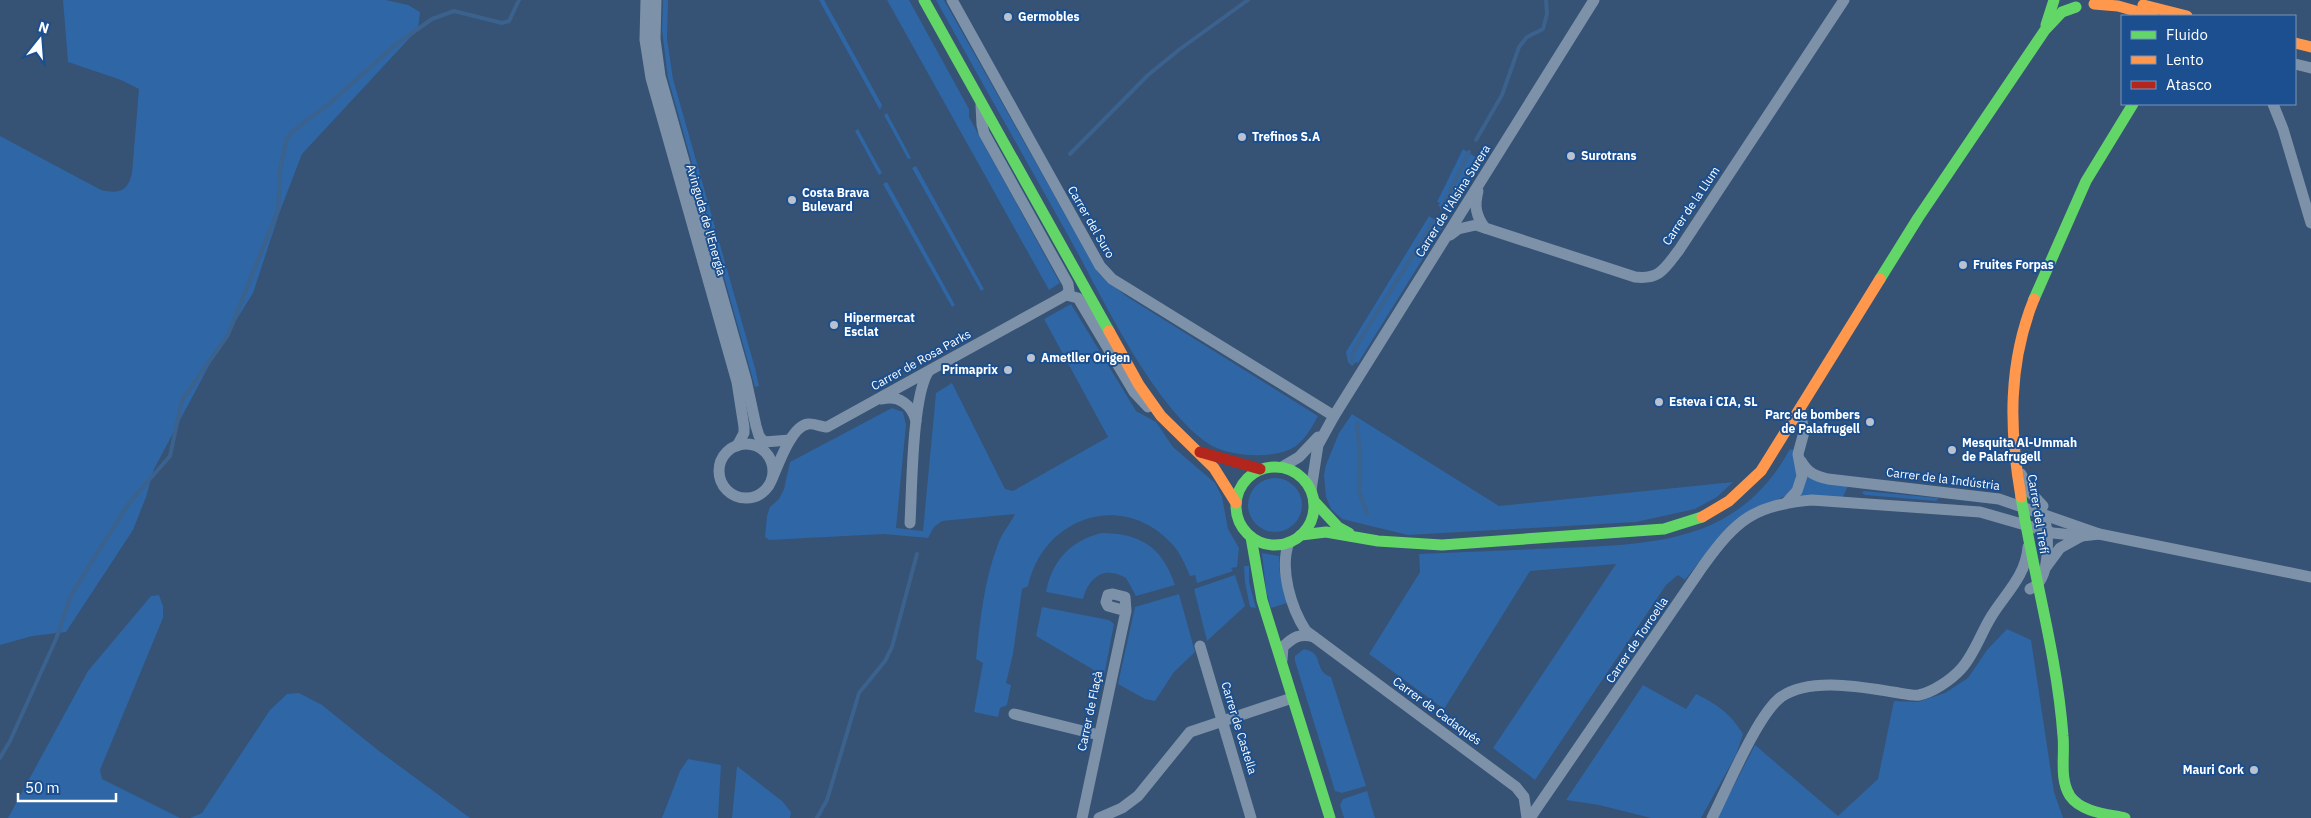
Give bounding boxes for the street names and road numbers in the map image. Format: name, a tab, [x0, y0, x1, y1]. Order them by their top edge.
street label: Carrer de l'Alsina Surera	[1412, 141, 1494, 260]
street label: Avinguda de l'Energia	[683, 162, 730, 278]
street label: Carrer de la Llum	[1659, 163, 1722, 248]
street label: Carrer del Suro	[1065, 183, 1118, 261]
street label: Carrer de Rosa Parks	[868, 326, 974, 393]
street label: Carrer de la Indústria	[1885, 464, 2001, 493]
street label: Carrer del Trefí	[2025, 473, 2052, 555]
street label: Carrer de Torroella	[1602, 593, 1671, 686]
street label: Carrer de Flaçà	[1074, 669, 1105, 752]
street label: Carrer de Cadaqués	[1390, 673, 1485, 748]
street label: Carrer de Castella	[1218, 680, 1261, 777]

